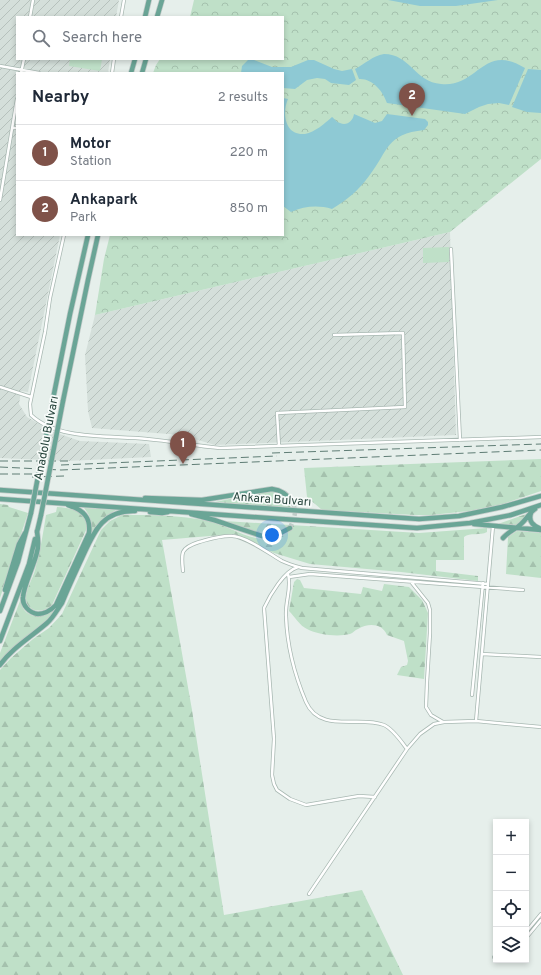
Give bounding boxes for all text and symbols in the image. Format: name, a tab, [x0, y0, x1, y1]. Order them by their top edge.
search box	[16, 16, 284, 60]
icon: search	[30, 27, 52, 49]
text: Search here	[62, 29, 142, 48]
pin: 2	[399, 83, 425, 116]
text: Nearby	[32, 87, 89, 109]
text: 2 results	[218, 90, 268, 106]
text: Motor	[70, 135, 111, 154]
text: 1	[42, 145, 48, 161]
text: 220 m	[230, 145, 268, 161]
text: Station	[70, 154, 112, 170]
text: Ankapark	[70, 191, 138, 210]
text: 2	[41, 201, 49, 217]
text: 850 m	[230, 201, 268, 217]
text: Park	[70, 210, 97, 226]
street label: Anadolu Bulvarı	[31, 395, 63, 482]
pin: 1	[170, 431, 196, 464]
street label: Ankara Bulvarı	[232, 489, 312, 511]
your location	[262, 525, 282, 545]
map controls	[493, 819, 529, 963]
button: +	[493, 819, 529, 855]
button: −	[493, 855, 529, 891]
button: locate	[493, 891, 529, 927]
button: layers	[493, 927, 529, 963]

